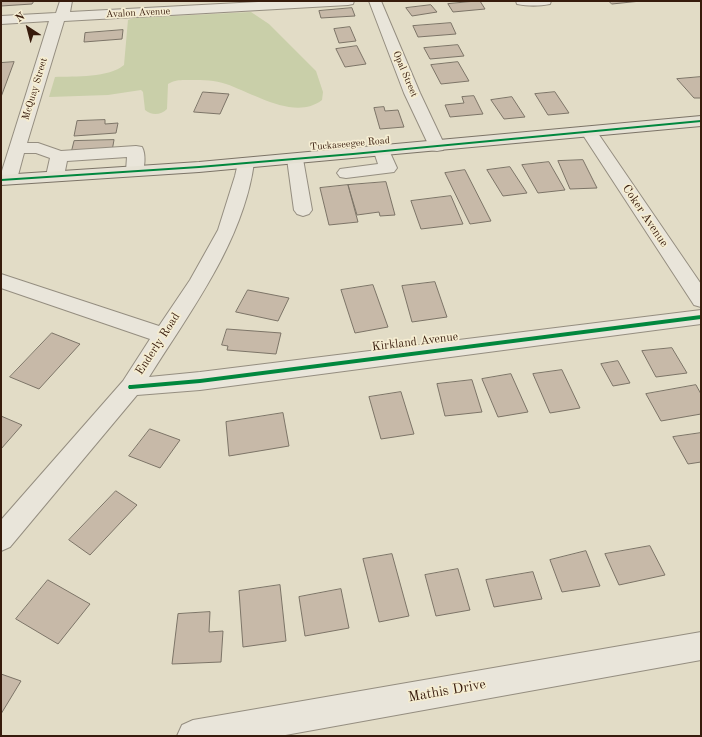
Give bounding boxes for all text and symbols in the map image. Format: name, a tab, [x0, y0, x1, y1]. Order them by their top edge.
street label: Avalon Avenue	[105, 5, 171, 21]
north arrow	[8, 8, 48, 48]
text: N	[14, 11, 27, 25]
street label: Opal Street	[390, 49, 420, 99]
street label: McQuay Street	[20, 56, 50, 122]
street label: Tuckaseegee Road	[310, 135, 390, 153]
street label: Coker Avenue	[619, 182, 671, 250]
street label: Enderly Road	[133, 310, 183, 378]
street label: Kirkland Avenue	[371, 330, 459, 354]
street label: Mathis Drive	[407, 676, 487, 706]

